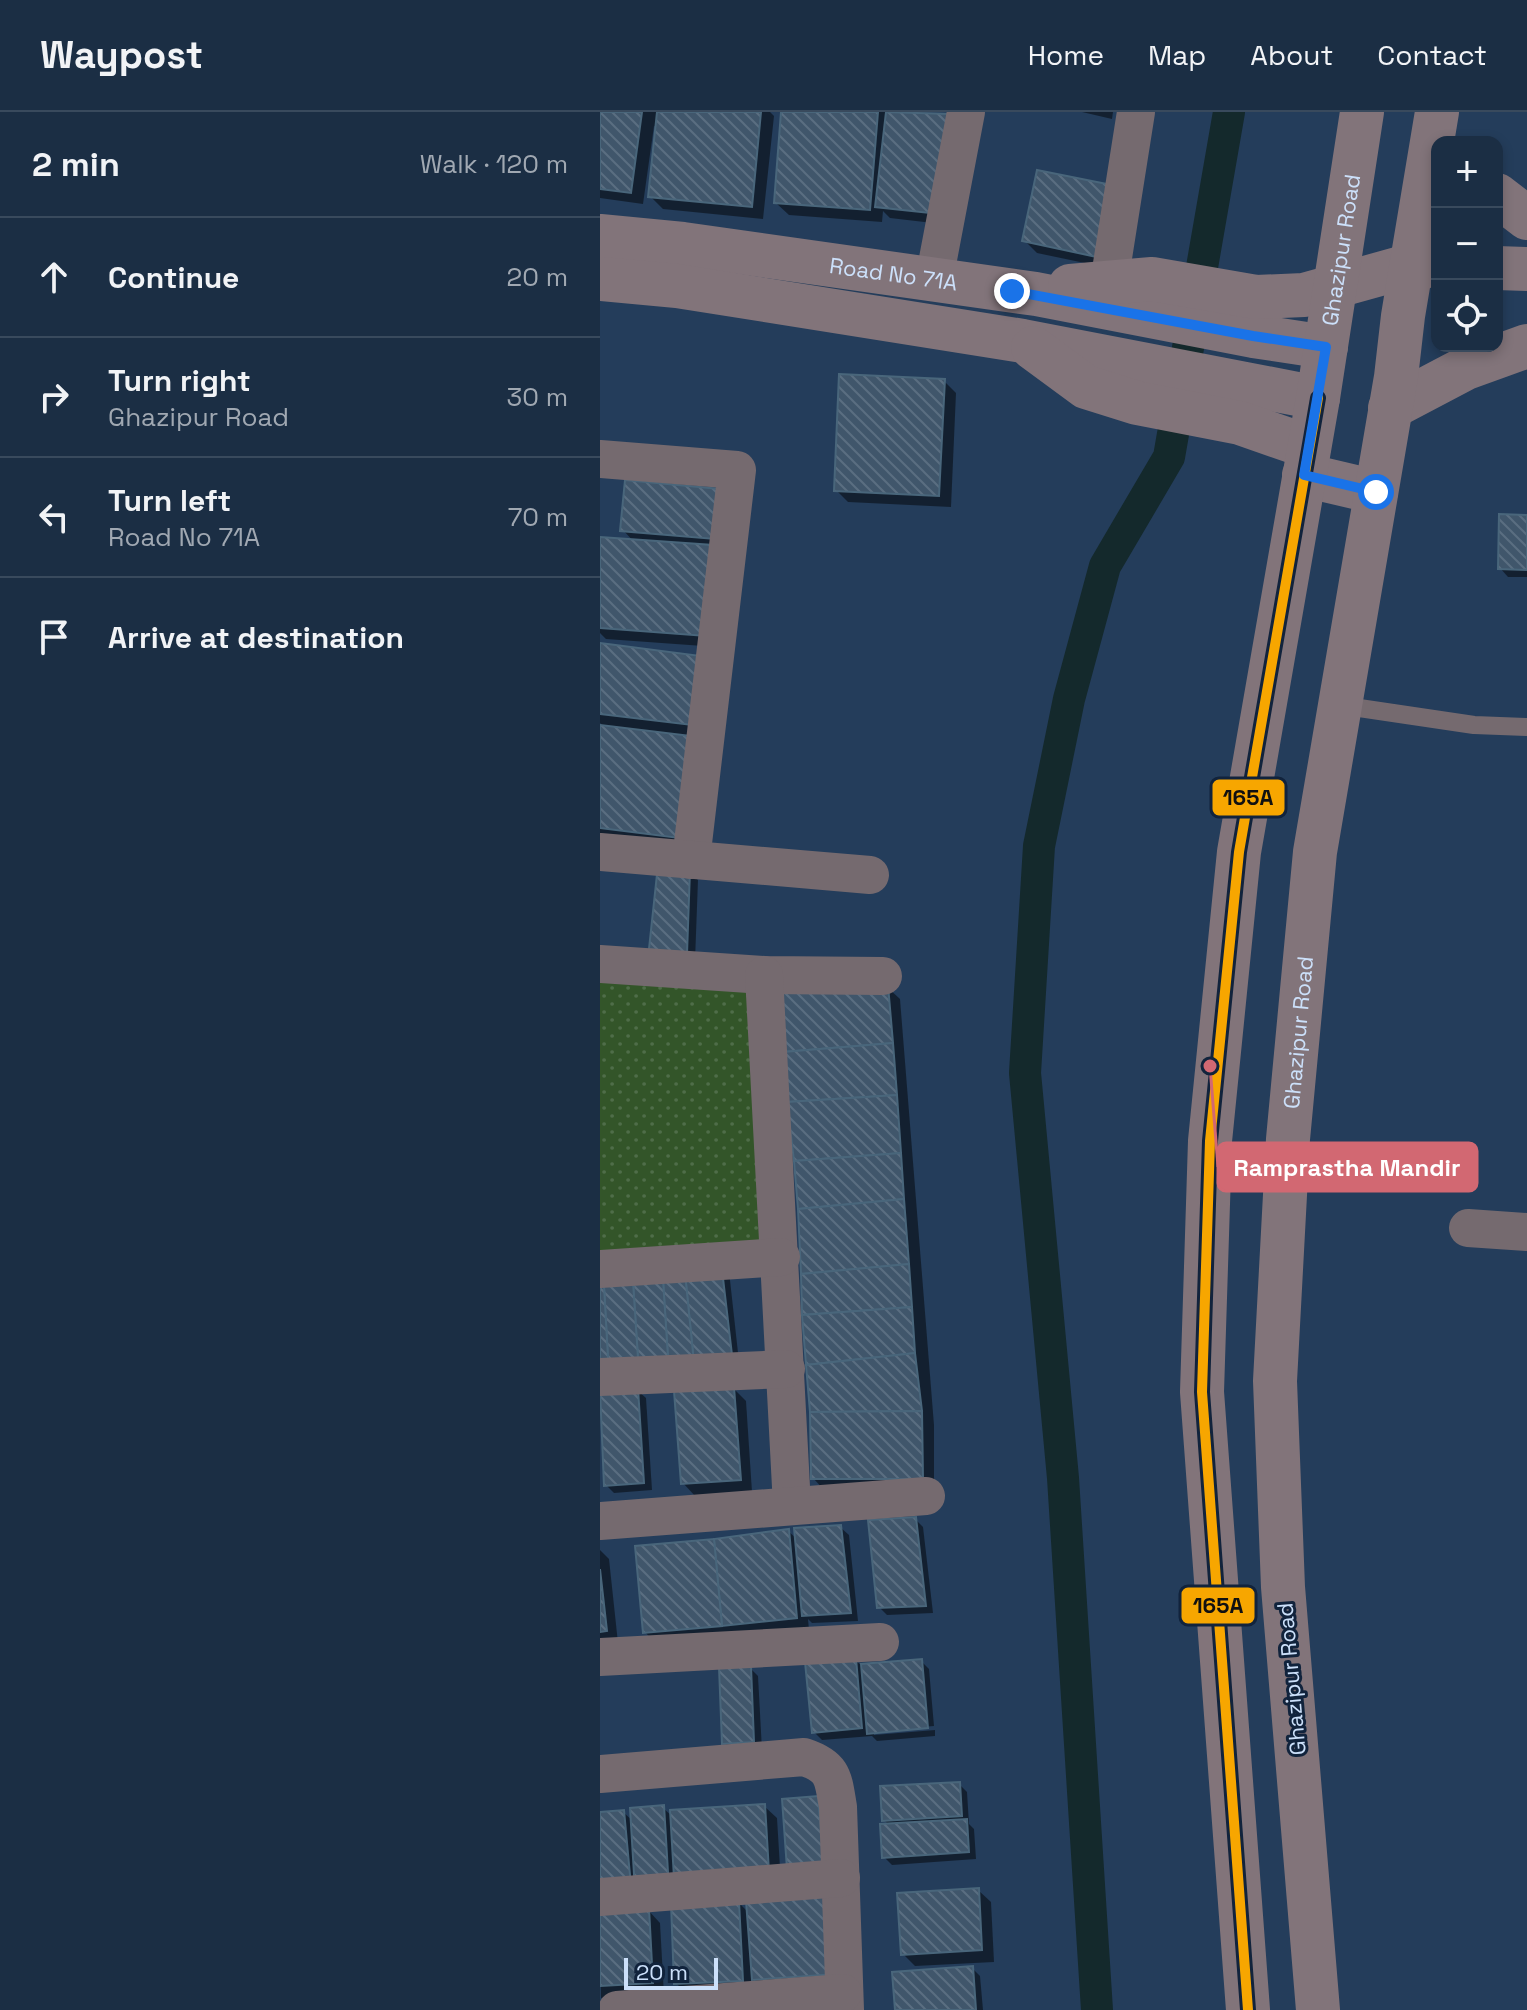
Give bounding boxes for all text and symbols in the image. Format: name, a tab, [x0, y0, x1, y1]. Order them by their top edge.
text: Waypost	[40, 31, 203, 79]
text: Home	[1028, 37, 1104, 73]
text: Map	[1148, 37, 1206, 73]
text: About	[1250, 37, 1333, 73]
text: Contact	[1377, 37, 1487, 73]
map controls	[1431, 136, 1503, 352]
button: +	[1431, 136, 1503, 208]
text: 2 min	[32, 143, 120, 186]
text: Walk · 120 m	[420, 147, 568, 181]
street label: Ghazipur Road	[1315, 172, 1366, 328]
button: −	[1431, 208, 1503, 280]
street label: Road No 71A	[828, 251, 959, 297]
icon: ahead	[32, 255, 76, 299]
text: Continue	[108, 258, 239, 297]
text: 20 m	[507, 260, 568, 294]
route end	[994, 273, 1030, 309]
button: locate	[1431, 280, 1503, 352]
text: Turn right	[108, 361, 251, 400]
icon: right	[32, 375, 76, 419]
text: 30 m	[507, 380, 568, 414]
text: Ghazipur Road	[108, 400, 289, 434]
route start	[1358, 474, 1394, 510]
text: Turn left	[108, 481, 231, 520]
icon: left	[32, 495, 76, 539]
text: 70 m	[508, 500, 568, 534]
text: Road No 71A	[108, 520, 260, 554]
icon: arrive	[32, 615, 76, 659]
text: Arrive at destination	[108, 618, 404, 657]
line badge: 165A	[1211, 778, 1286, 817]
text: 165A	[1223, 783, 1273, 811]
street label: Ghazipur Road	[1277, 955, 1319, 1110]
callout: Ramprastha Mandir	[1218, 1143, 1477, 1191]
text: Ramprastha Mandir	[1234, 1152, 1460, 1183]
line badge: 165A	[1180, 1586, 1256, 1625]
text: 165A	[1193, 1591, 1243, 1619]
street label: Ghazipur Road	[1270, 1602, 1312, 1756]
scale bar	[624, 1954, 718, 1990]
text: 20 m	[636, 1958, 688, 1986]

